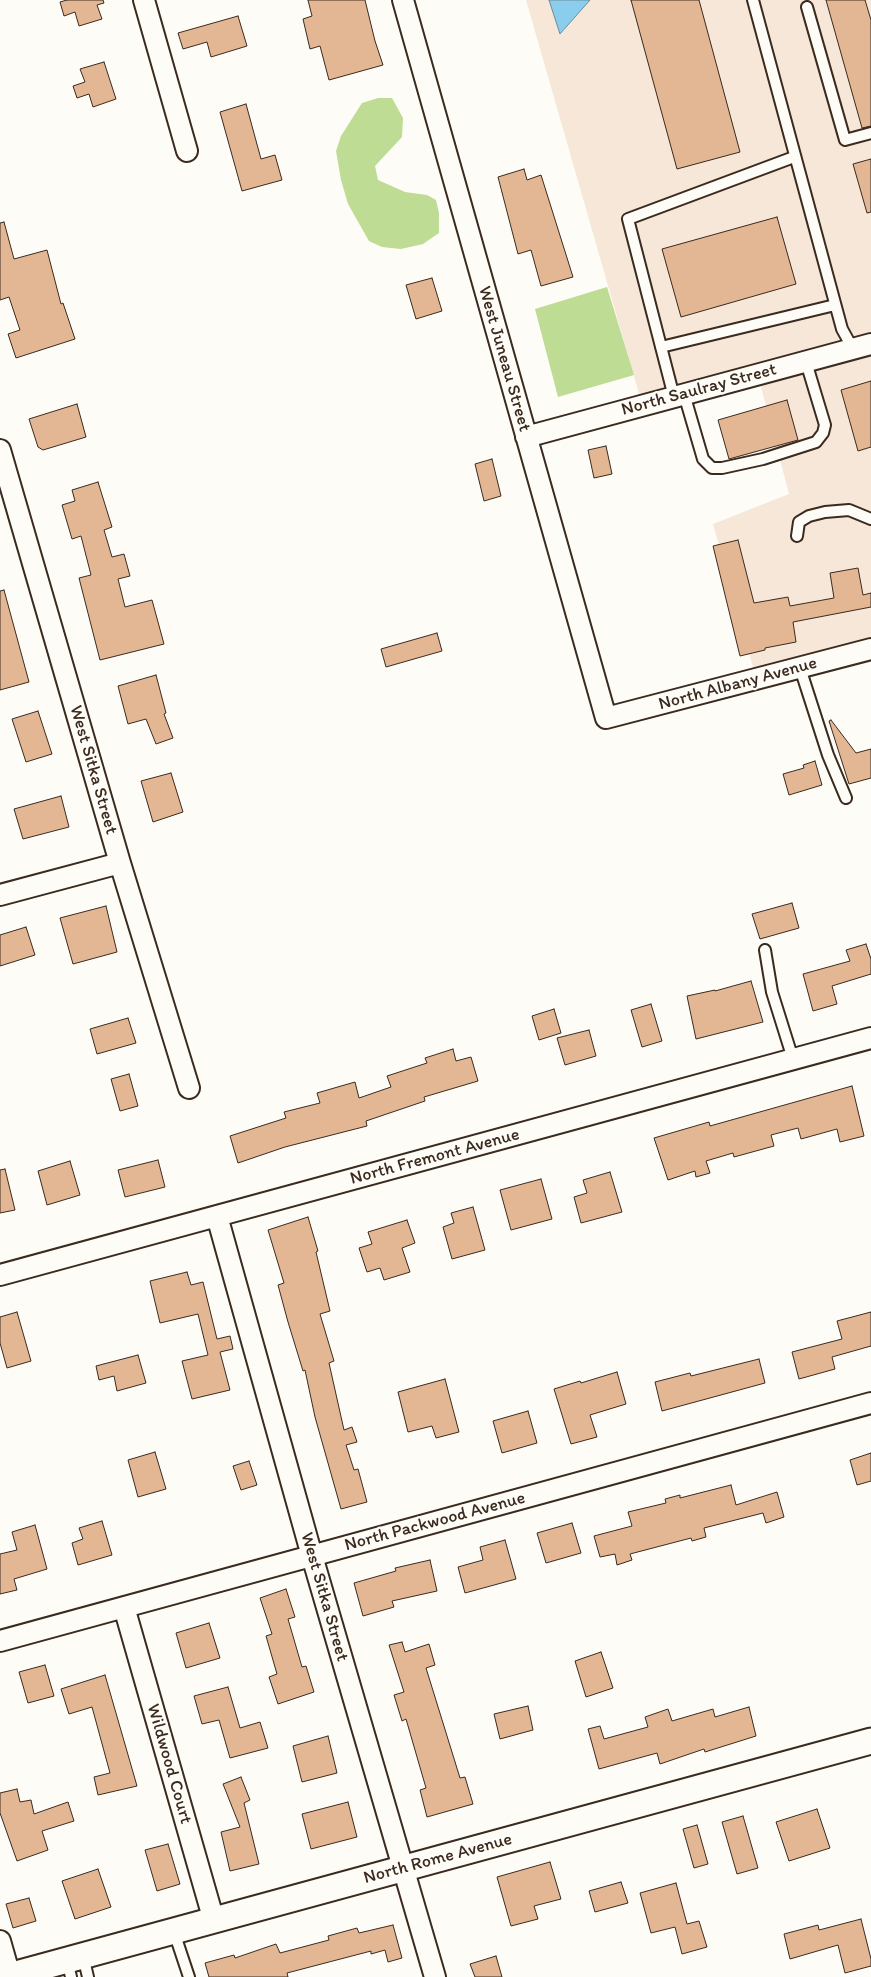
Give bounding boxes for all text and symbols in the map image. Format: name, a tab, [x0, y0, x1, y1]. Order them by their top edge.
street label: West Juneau Street	[473, 284, 535, 434]
street label: North Saulray Street	[619, 359, 779, 421]
street label: North Albany Avenue	[656, 652, 820, 716]
street label: West Sitka Street	[64, 703, 122, 837]
street label: North Fremont Avenue	[348, 1124, 522, 1190]
street label: North Packwood Avenue	[342, 1487, 528, 1557]
street label: West Sitka Street	[295, 1530, 353, 1664]
street label: Wildwood Court	[142, 1702, 196, 1826]
street label: North Rome Avenue	[361, 1829, 515, 1889]

